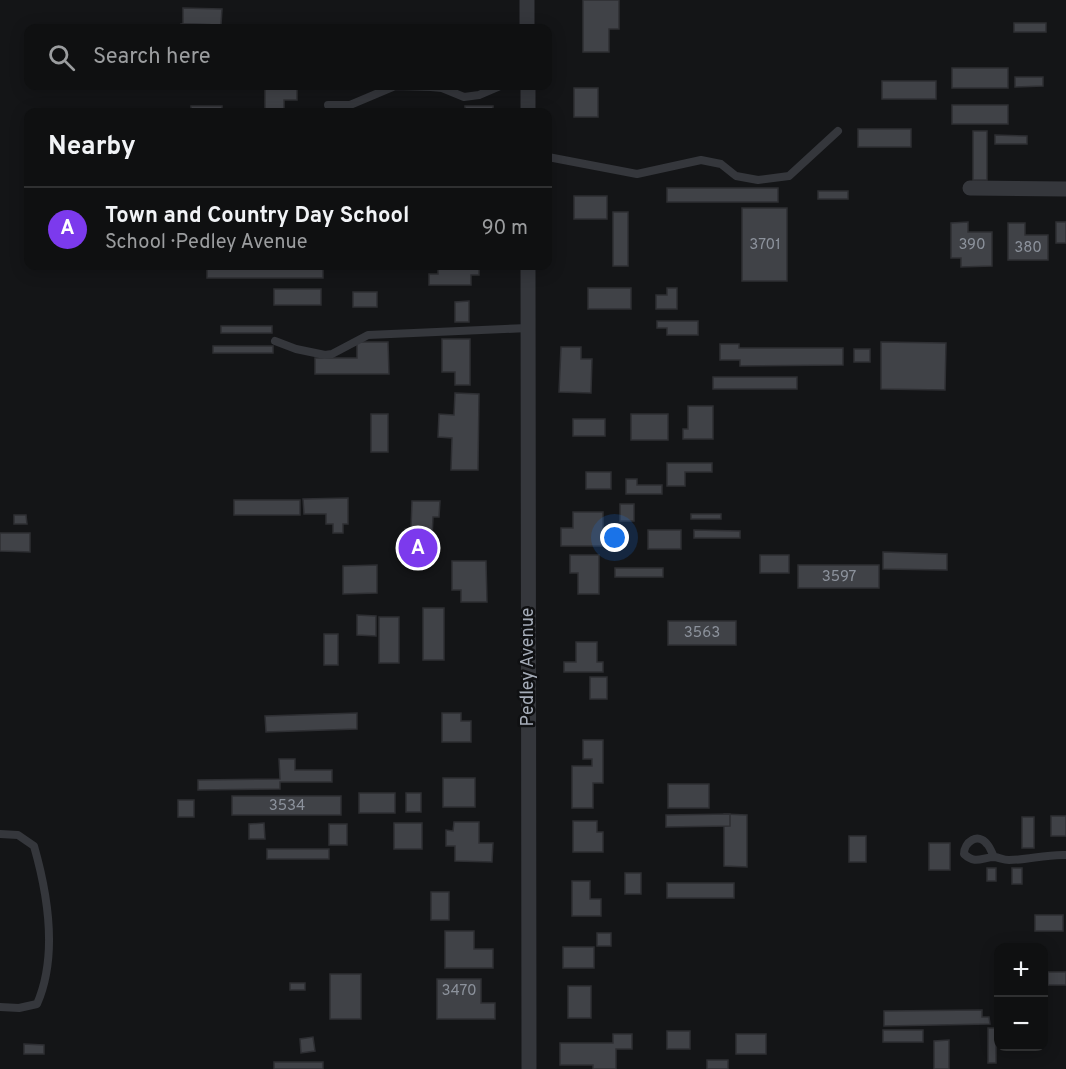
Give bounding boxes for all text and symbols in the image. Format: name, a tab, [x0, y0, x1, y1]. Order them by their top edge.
search box	[24, 24, 552, 90]
icon: search	[45, 41, 78, 74]
text: Search here	[93, 44, 211, 71]
text: Nearby	[48, 131, 136, 164]
text: Town and Country Day School	[105, 203, 409, 230]
text: A	[60, 216, 75, 242]
text: 90 m	[482, 216, 528, 242]
text: School · Pedley Avenue	[105, 230, 307, 256]
house number: 3701	[749, 236, 781, 255]
house number: 390	[958, 236, 986, 255]
house number: 380	[1014, 239, 1042, 258]
your location	[600, 523, 629, 552]
pin: A	[398, 526, 438, 570]
house number: 3597	[822, 568, 856, 587]
street label: Pedley Avenue	[517, 608, 540, 726]
house number: 3563	[684, 624, 720, 643]
house number: 3534	[269, 797, 305, 816]
map controls	[994, 943, 1048, 1051]
button: +	[994, 943, 1048, 997]
house number: 3470	[441, 982, 477, 1001]
button: −	[994, 997, 1048, 1051]

